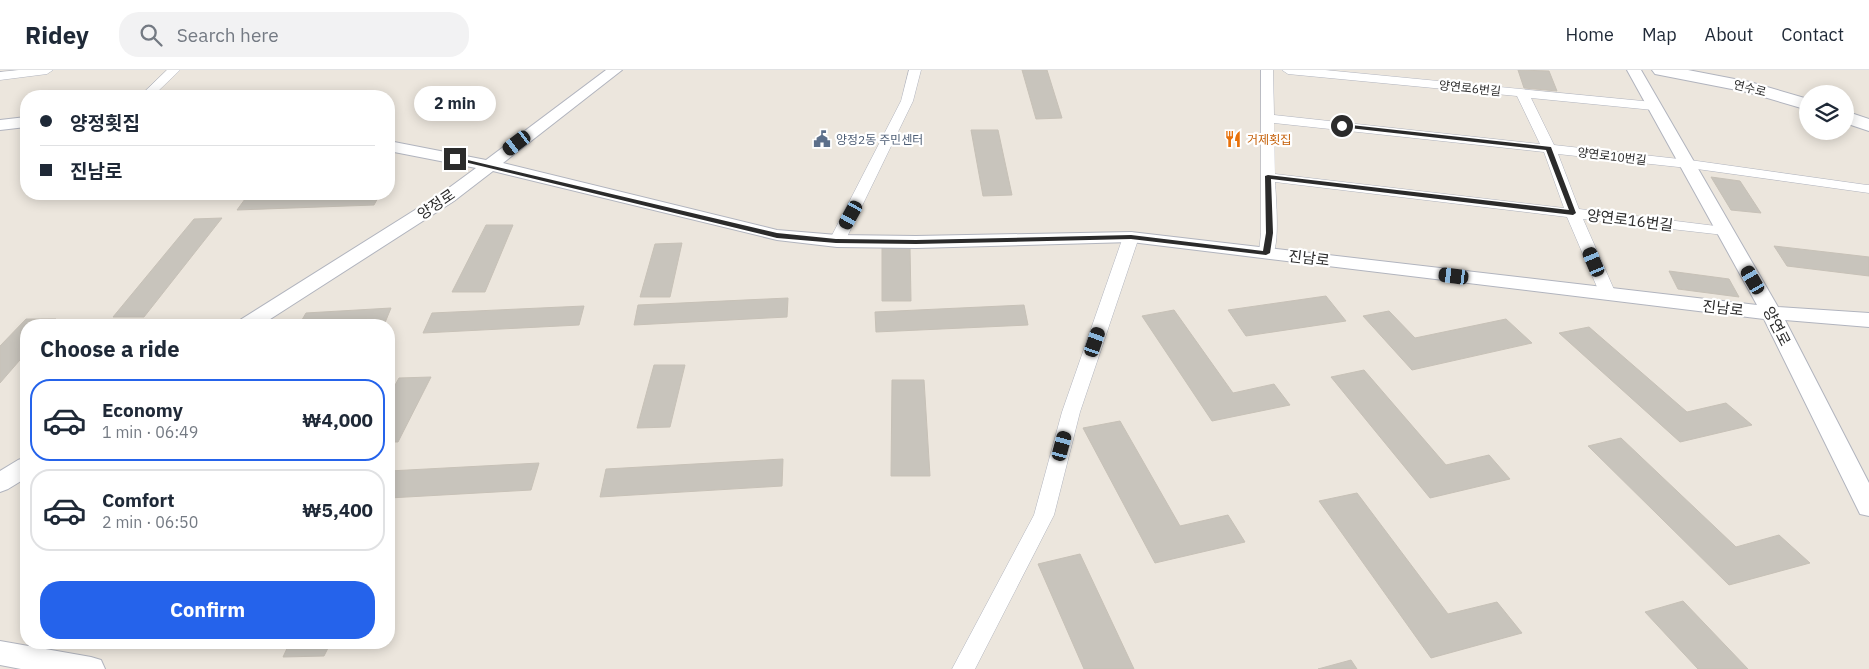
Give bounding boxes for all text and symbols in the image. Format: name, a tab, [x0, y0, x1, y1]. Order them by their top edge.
search box	[119, 12, 469, 57]
text: Ridey	[25, 19, 89, 51]
icon: search	[137, 21, 165, 49]
text: Search here	[177, 23, 279, 47]
text: Home	[1566, 23, 1614, 46]
text: Map	[1642, 23, 1677, 46]
text: About	[1705, 23, 1753, 46]
text: Contact	[1781, 23, 1844, 46]
street label: 양연로6번길	[1438, 77, 1502, 99]
street label: 연수로	[1732, 77, 1768, 99]
map controls	[1799, 85, 1854, 140]
button: layers	[1799, 85, 1854, 140]
callout: 2 min	[414, 87, 496, 122]
text: 2 min	[434, 93, 476, 113]
text: 양정횟집	[70, 111, 140, 135]
route start	[1331, 115, 1353, 137]
car	[500, 128, 533, 158]
public building icon: 양정2동 주민센터	[812, 129, 832, 149]
restaurant icon: 거제횟집	[1223, 129, 1243, 149]
place label: 양정2동 주민센터	[836, 132, 923, 147]
place label: 거제횟집	[1247, 132, 1291, 147]
street label: 양연로10번길	[1577, 144, 1647, 168]
route end	[444, 148, 466, 170]
text: 진남로	[70, 159, 122, 183]
street label: 양정로	[414, 185, 458, 223]
car	[837, 198, 864, 232]
street label: 양연로16번길	[1586, 205, 1674, 235]
car	[1581, 245, 1606, 279]
street label: 진남로	[1287, 246, 1331, 270]
car	[1739, 263, 1766, 297]
car	[1438, 267, 1469, 285]
street label: 진남로	[1701, 296, 1745, 320]
street label: 양연로	[1759, 303, 1795, 349]
car	[1083, 325, 1106, 359]
text: Choose a ride	[40, 334, 180, 363]
icon: car	[42, 398, 87, 443]
text: Economy	[102, 398, 183, 422]
text: ₩4,000	[302, 408, 373, 432]
text: 1 min · 06:49	[102, 422, 198, 442]
car	[1050, 430, 1073, 462]
icon: car	[42, 488, 87, 533]
text: Comfort	[102, 488, 175, 512]
text: ₩5,400	[302, 498, 373, 522]
text: 2 min · 06:50	[102, 512, 198, 532]
button: Confirm	[40, 581, 375, 639]

